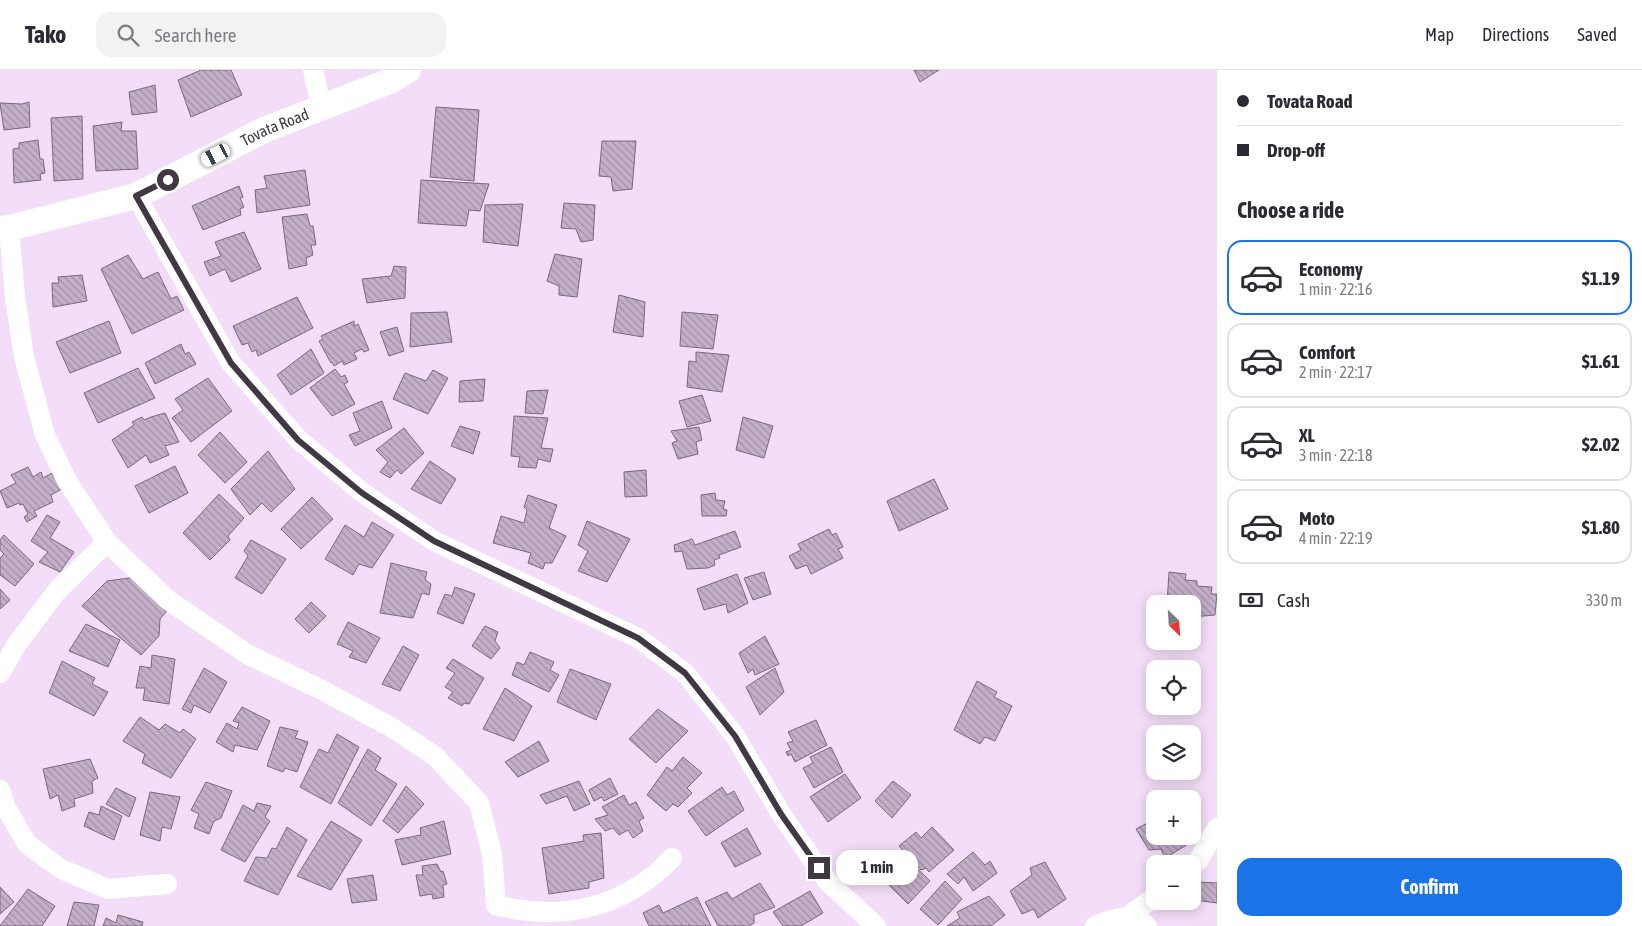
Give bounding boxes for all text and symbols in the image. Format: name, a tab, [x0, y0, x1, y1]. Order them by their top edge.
search box	[96, 12, 446, 57]
text: Tako	[25, 21, 66, 48]
icon: search	[114, 21, 142, 49]
text: Search here	[154, 24, 236, 46]
text: Map	[1425, 24, 1454, 45]
text: Directions	[1482, 24, 1549, 45]
text: Saved	[1577, 24, 1617, 45]
text: Tovata Road	[1267, 90, 1353, 112]
street label: Tovata Road	[238, 105, 311, 150]
text: Drop-off	[1267, 139, 1325, 161]
car	[199, 142, 232, 168]
route start	[157, 169, 179, 191]
text: Choose a ride	[1237, 197, 1344, 223]
icon: car	[1239, 255, 1284, 300]
text: Economy	[1299, 258, 1363, 280]
text: $1.19	[1582, 267, 1620, 289]
text: 1 min · 22:16	[1299, 280, 1372, 298]
icon: car	[1239, 338, 1284, 383]
text: Comfort	[1299, 341, 1355, 363]
text: $1.61	[1582, 350, 1620, 372]
text: 2 min · 22:17	[1299, 363, 1372, 381]
icon: car	[1239, 421, 1284, 466]
text: XL	[1299, 424, 1315, 446]
text: $2.02	[1582, 433, 1620, 455]
text: 3 min · 22:18	[1299, 446, 1372, 464]
icon: car	[1239, 504, 1284, 549]
text: Moto	[1299, 507, 1335, 529]
text: $1.80	[1582, 516, 1620, 538]
text: 4 min · 22:19	[1299, 529, 1372, 547]
icon: cash	[1237, 586, 1265, 614]
text: Cash	[1277, 589, 1310, 611]
text: 330 m	[1586, 591, 1622, 609]
north arrow	[1146, 595, 1201, 650]
map controls	[1146, 595, 1201, 910]
button: locate	[1146, 660, 1201, 715]
button: layers	[1146, 725, 1201, 780]
button: +	[1146, 790, 1201, 845]
callout: 1 min	[836, 850, 919, 886]
button: −	[1146, 855, 1201, 910]
route end	[808, 857, 830, 879]
text: 1 min	[861, 858, 893, 876]
button: Confirm	[1237, 858, 1622, 916]

